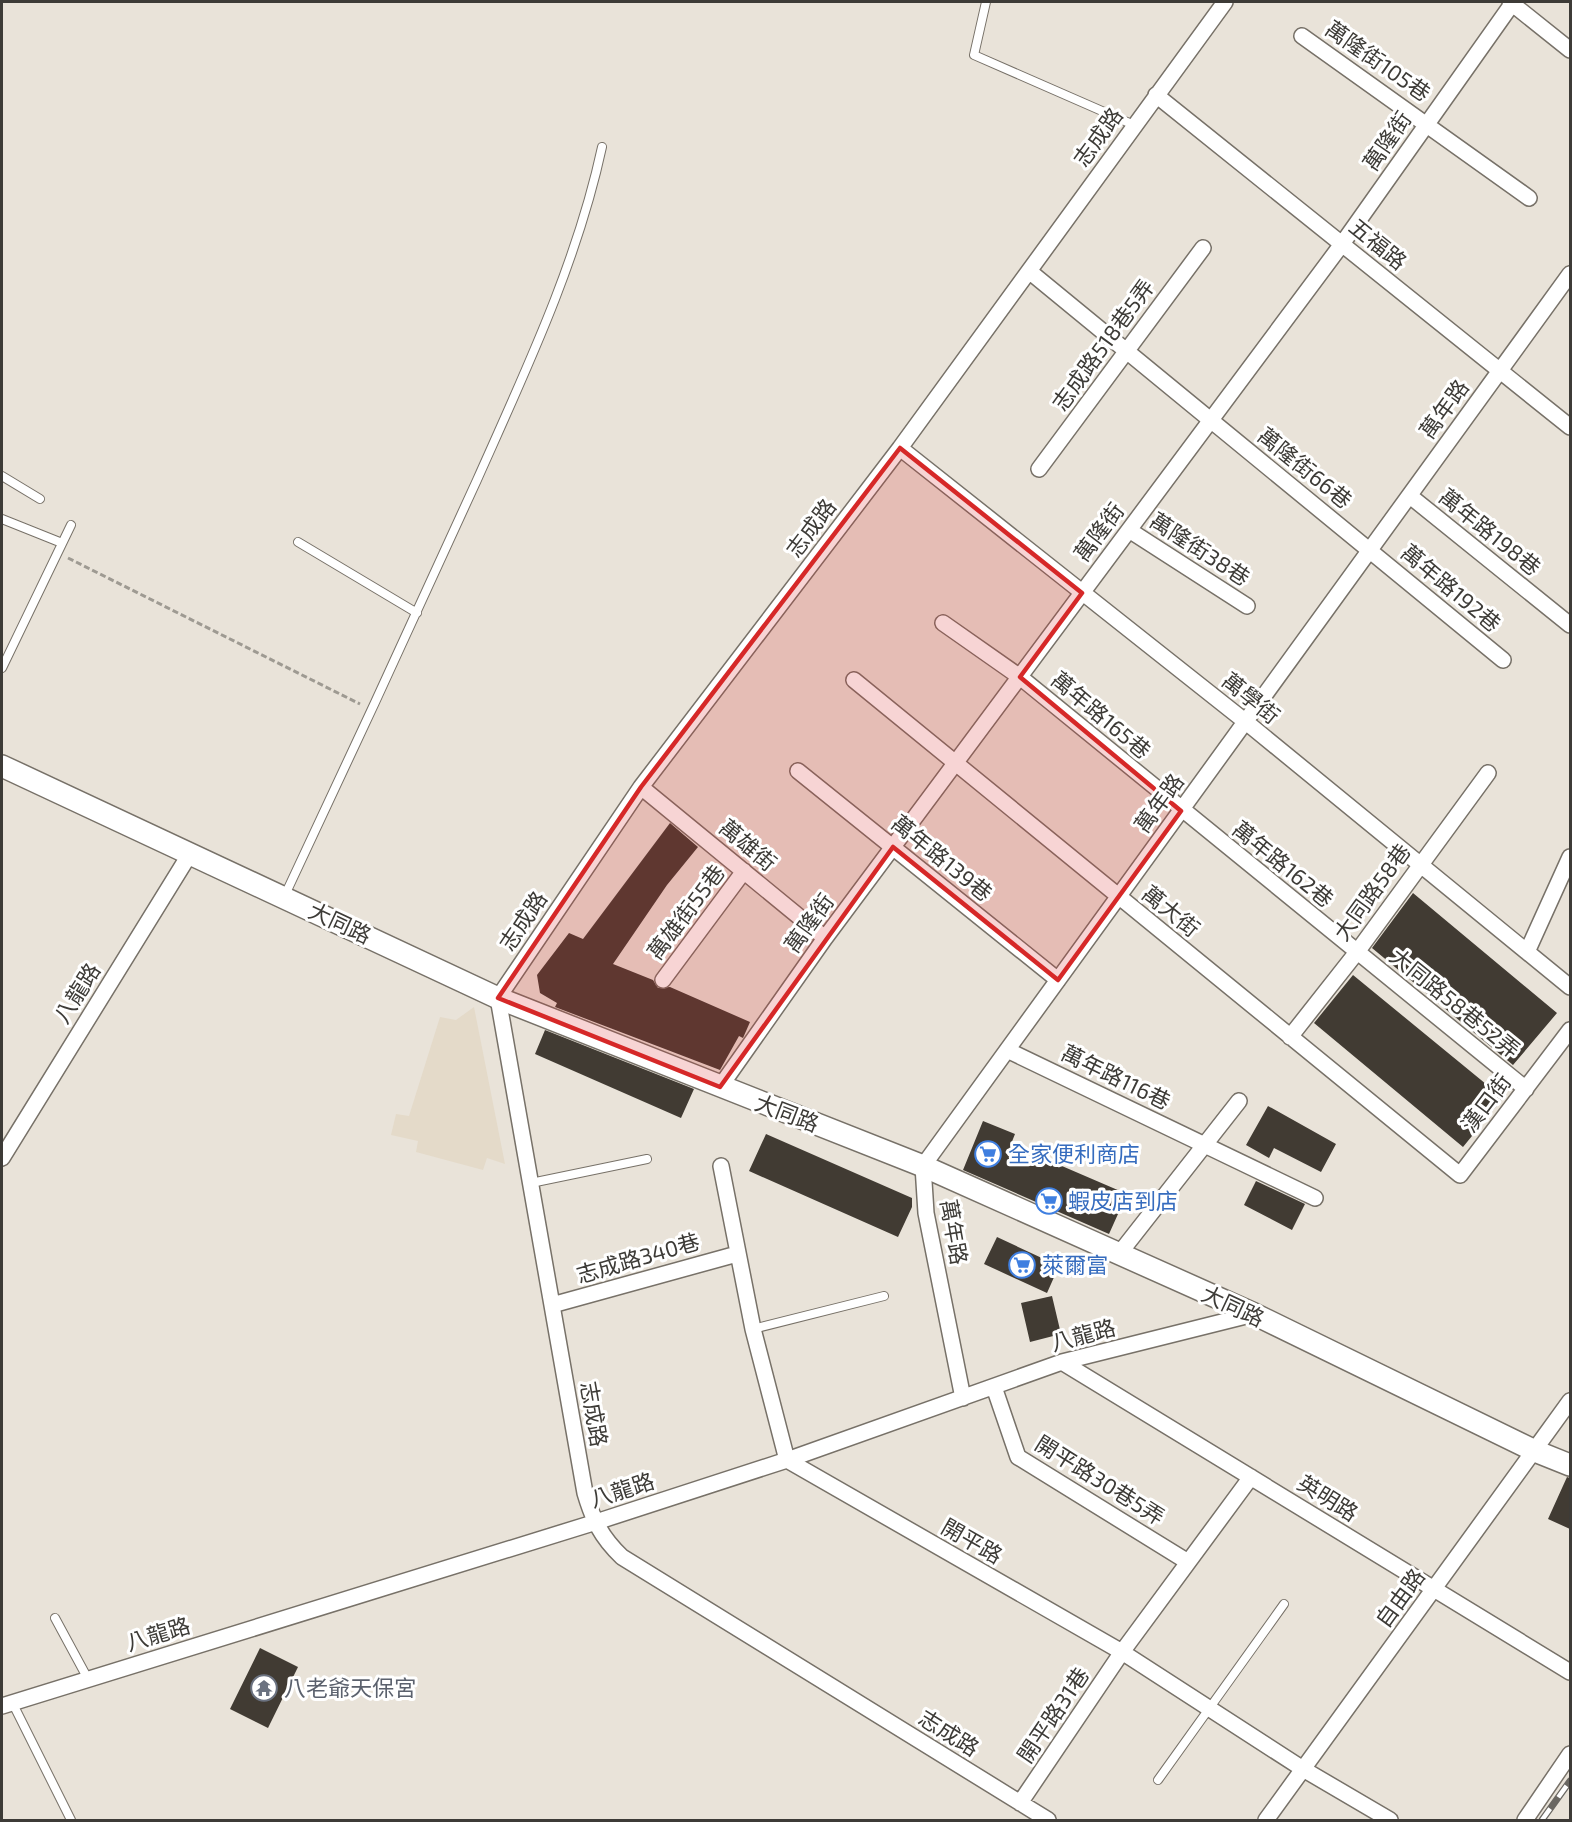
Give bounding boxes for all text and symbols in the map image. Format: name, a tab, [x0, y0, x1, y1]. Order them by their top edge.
street label: 萬隆街105巷	[1321, 15, 1436, 106]
street label: 志成路	[1067, 102, 1127, 171]
street label: 萬隆街	[1357, 106, 1416, 175]
street label: 五福路	[1345, 212, 1412, 274]
street label: 志成路518巷5弄	[1046, 274, 1158, 415]
street label: 萬年路	[1413, 374, 1473, 443]
street label: 萬隆街66巷	[1253, 422, 1358, 513]
street label: 萬年路198巷	[1435, 483, 1546, 580]
street label: 志成路	[780, 493, 840, 562]
street label: 萬隆街	[1068, 497, 1128, 566]
street label: 萬隆街38巷	[1146, 506, 1255, 590]
street label: 萬年路192巷	[1397, 538, 1507, 636]
street label: 萬年路165巷	[1047, 665, 1156, 763]
street label: 萬學街	[1218, 666, 1285, 728]
street label: 萬年路	[1128, 768, 1188, 837]
street label: 萬年路139巷	[887, 809, 998, 906]
street label: 萬雄街	[715, 813, 782, 875]
street label: 萬年路162巷	[1228, 815, 1339, 912]
street label: 大同路58巷	[1327, 838, 1415, 945]
street label: 萬雄街55巷	[641, 859, 729, 964]
street label: 萬大街	[1138, 879, 1205, 941]
street label: 志成路	[493, 886, 551, 955]
street label: 萬隆街	[778, 888, 838, 957]
street label: 大同路	[305, 896, 376, 948]
street label: 大同路58巷52弄	[1386, 942, 1526, 1062]
street label: 八龍路	[48, 958, 105, 1027]
street label: 萬年路116巷	[1058, 1039, 1175, 1114]
street label: 漢口街	[1455, 1068, 1515, 1137]
street label: 大同路	[752, 1088, 823, 1136]
supermarket icon: 全家便利商店	[973, 1139, 1003, 1169]
place label: 全家便利商店	[1008, 1140, 1140, 1166]
supermarket icon: 蝦皮店到店	[1034, 1186, 1064, 1216]
place label: 蝦皮店到店	[1068, 1187, 1178, 1213]
street label: 萬年路	[936, 1197, 974, 1267]
street label: 志成路340巷	[573, 1227, 702, 1287]
supermarket icon: 萊爾富	[1007, 1250, 1037, 1280]
place label: 萊爾富	[1042, 1251, 1108, 1277]
street label: 大同路	[1198, 1279, 1269, 1331]
street label: 八龍路	[1047, 1313, 1118, 1355]
street label: 志成路	[576, 1379, 614, 1449]
street label: 開平路30巷5弄	[1031, 1429, 1170, 1529]
street label: 八龍路	[586, 1466, 657, 1512]
street label: 英明路	[1294, 1469, 1363, 1526]
street label: 開平路	[937, 1512, 1008, 1568]
street label: 自由路	[1369, 1563, 1429, 1632]
street label: 八龍路	[122, 1611, 193, 1655]
street label: 開平路31巷	[1011, 1662, 1093, 1767]
temple icon: 八老爺天保宮	[249, 1673, 279, 1703]
place label: 八老爺天保宮	[284, 1674, 416, 1700]
street label: 志成路	[915, 1704, 984, 1761]

